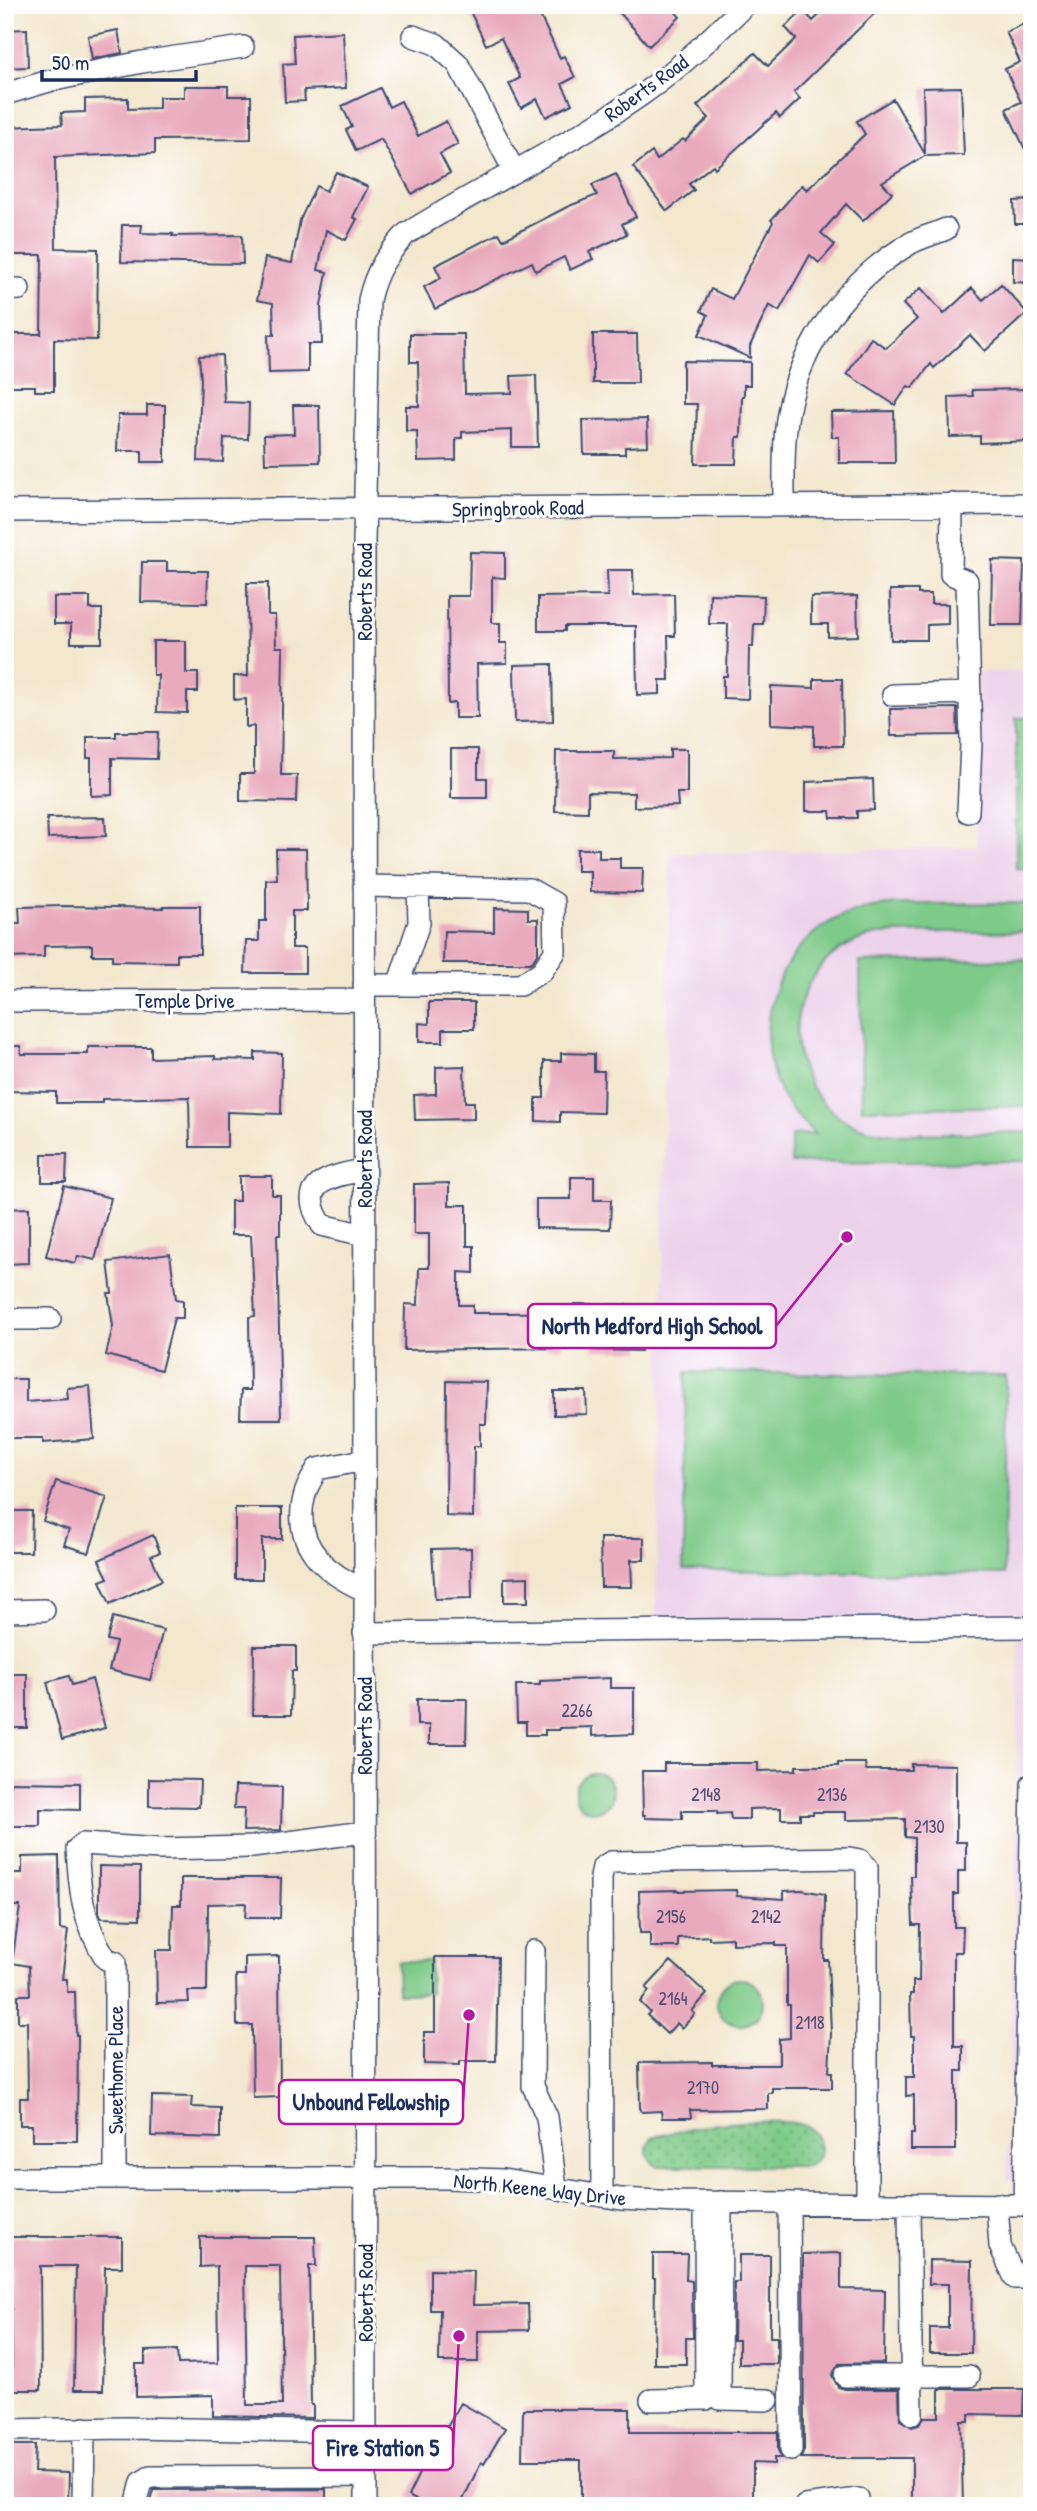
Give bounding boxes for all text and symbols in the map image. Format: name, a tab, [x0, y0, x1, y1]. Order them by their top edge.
scale bar	[42, 38, 196, 82]
text: 50 m	[52, 48, 89, 77]
street label: Roberts Road	[598, 48, 694, 128]
street label: Springbrook Road	[452, 492, 584, 524]
street label: Roberts Road	[350, 543, 379, 641]
street label: Temple Drive	[135, 986, 235, 1015]
street label: Roberts Road	[350, 1110, 379, 1208]
callout: North Medford High School	[528, 1304, 776, 1348]
text: North Medford High School	[542, 1310, 763, 1342]
street label: Roberts Road	[350, 1677, 379, 1775]
house number: 2266	[561, 1698, 593, 1723]
house number: 2148	[691, 1782, 721, 1807]
house number: 2136	[817, 1782, 847, 1807]
house number: 2130	[913, 1814, 945, 1839]
house number: 2156	[656, 1904, 686, 1929]
house number: 2142	[751, 1904, 782, 1929]
house number: 2164	[659, 1986, 688, 2011]
street label: Sweethome Place	[101, 2006, 130, 2134]
house number: 2118	[795, 2010, 825, 2035]
house number: 2170	[687, 2075, 719, 2100]
callout: Unbound Fellowship	[279, 2080, 463, 2124]
text: Unbound Fellowship	[293, 2086, 450, 2118]
street label: North Keene Way Drive	[452, 2166, 628, 2212]
street label: Roberts Road	[351, 2244, 380, 2342]
callout: Fire Station 5	[313, 2426, 453, 2470]
text: Fire Station 5	[326, 2432, 439, 2463]

